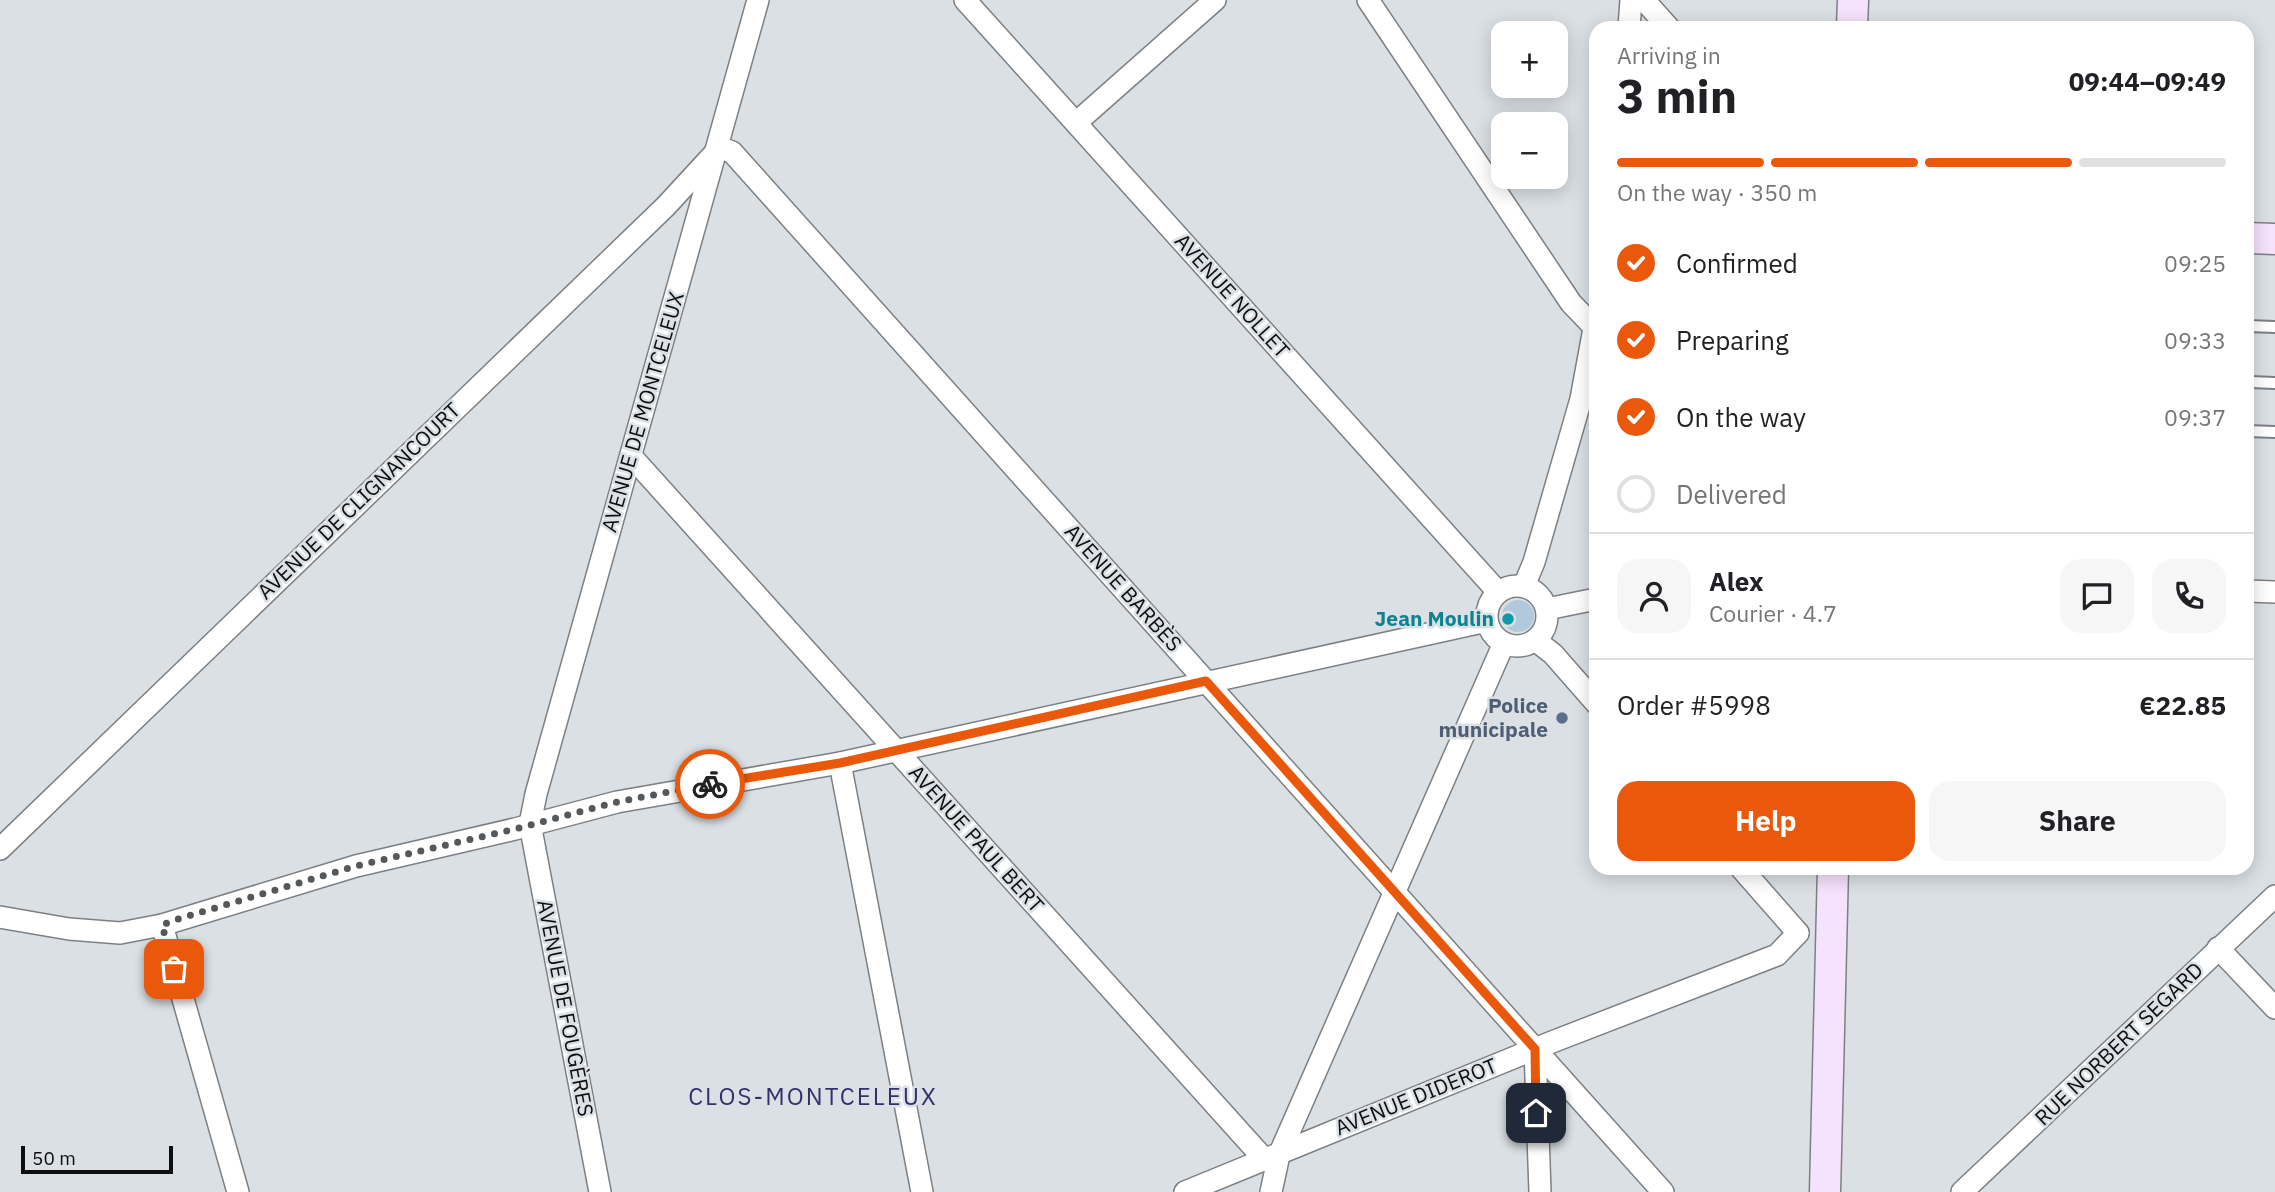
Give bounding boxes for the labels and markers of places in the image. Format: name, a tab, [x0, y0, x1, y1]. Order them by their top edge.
place label: Jean Moulin	[1375, 604, 1494, 632]
marker: Jean Moulin	[1500, 611, 1516, 627]
place label: Police municipale	[1438, 691, 1548, 743]
marker: Police municipale	[1554, 710, 1570, 726]
pin	[144, 939, 204, 999]
pin	[1506, 1083, 1566, 1143]

